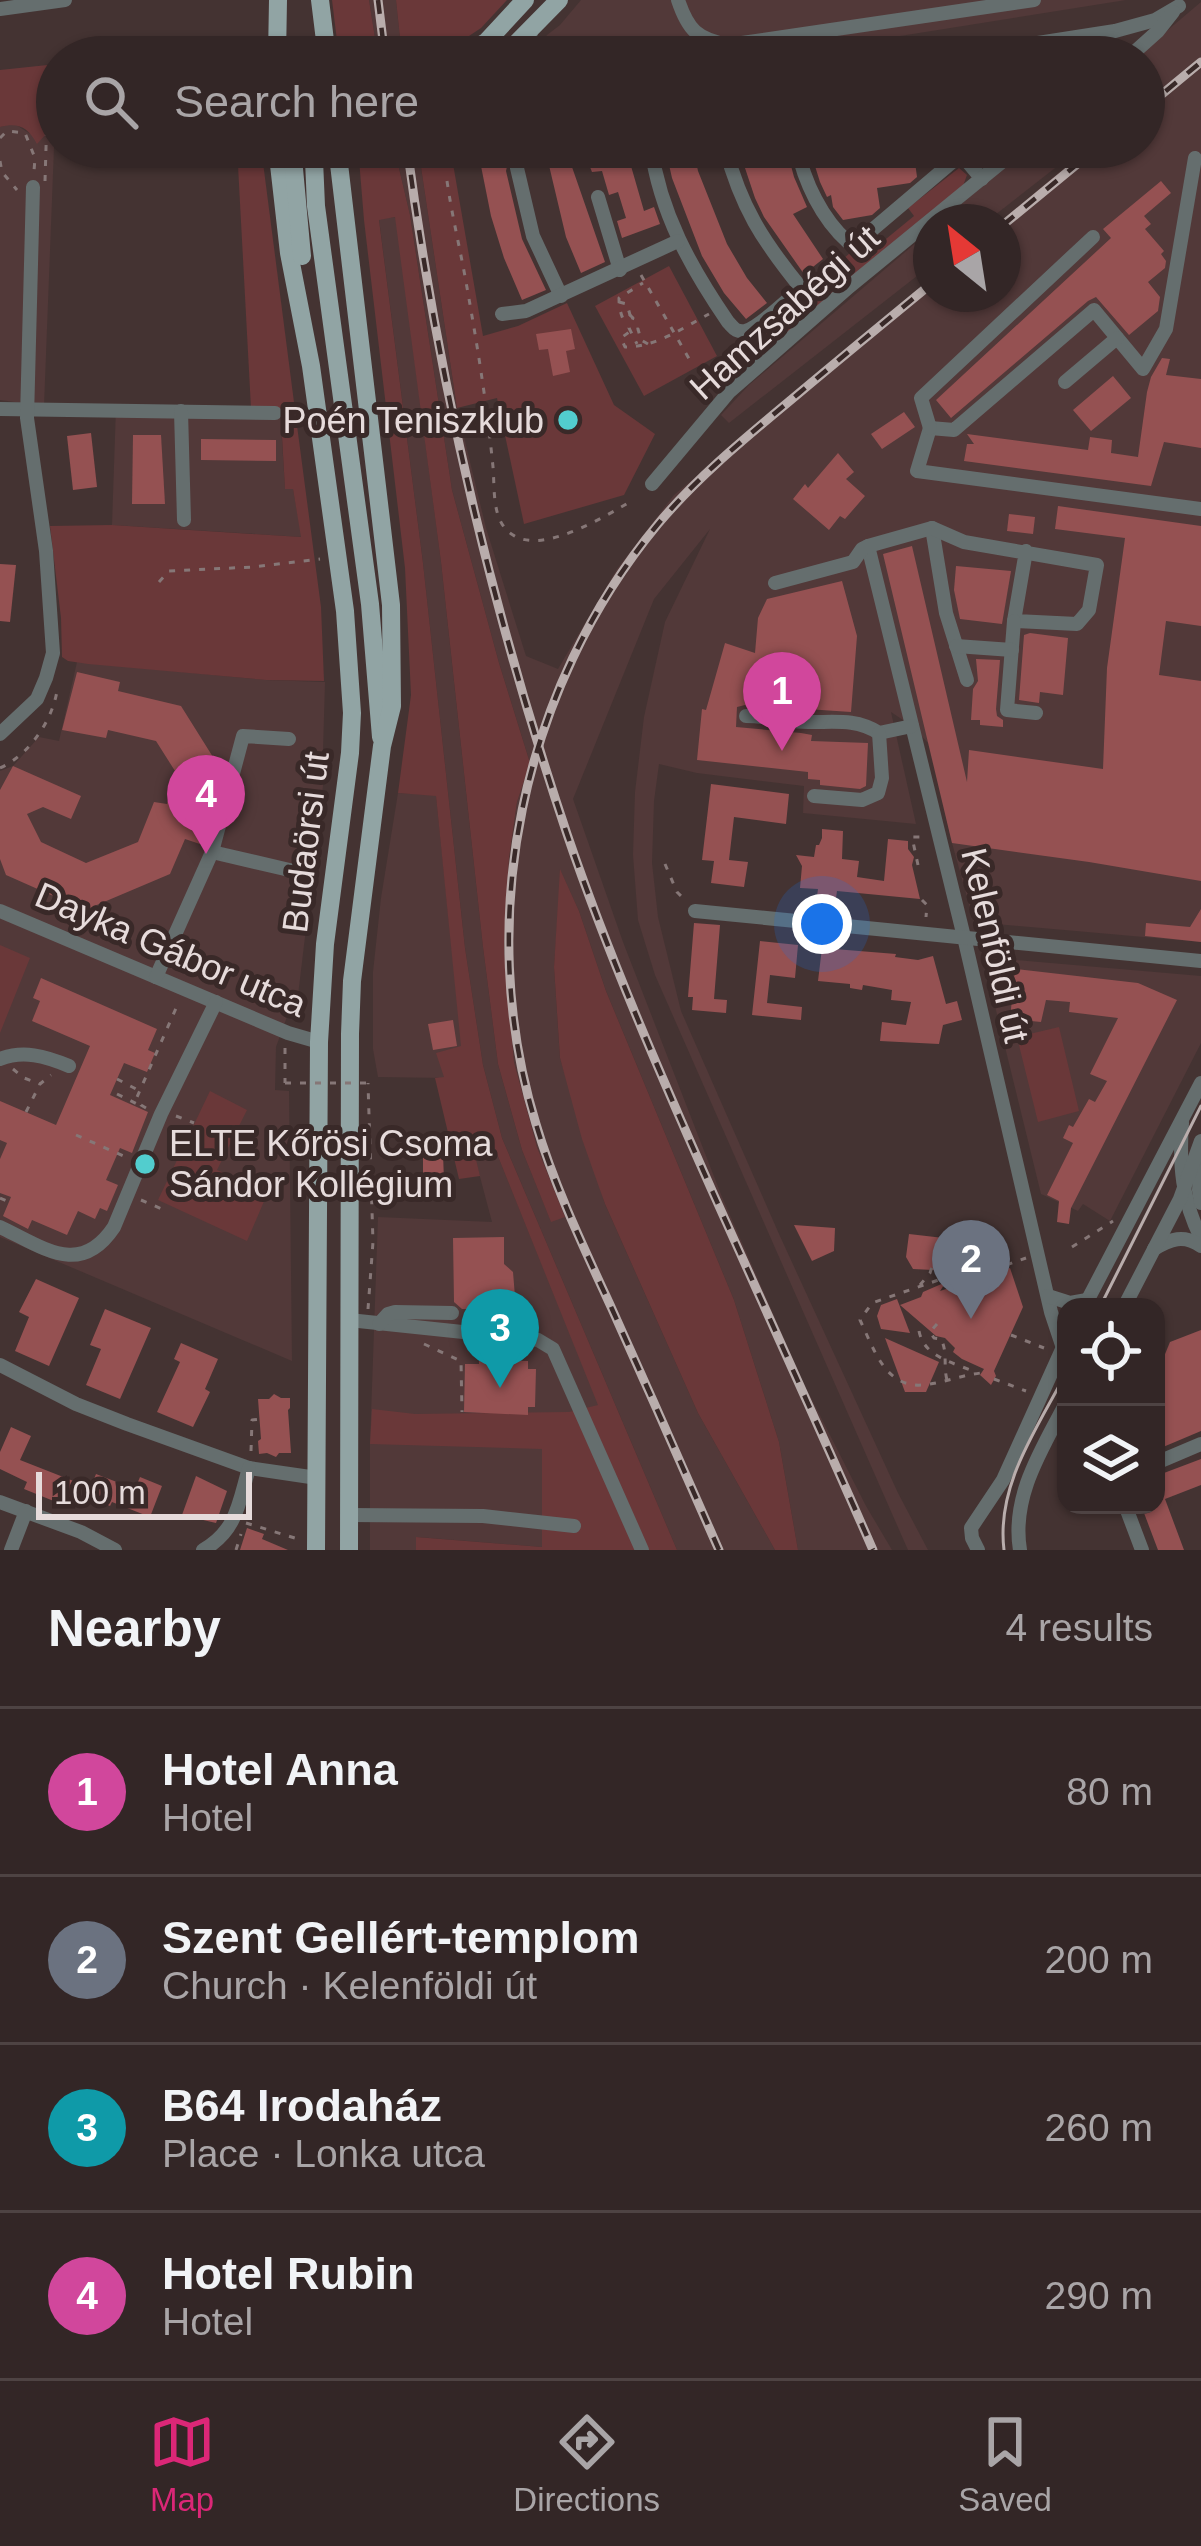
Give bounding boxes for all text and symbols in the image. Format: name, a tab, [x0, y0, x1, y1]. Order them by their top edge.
search box	[36, 36, 1165, 168]
icon: search	[78, 69, 144, 135]
text: Search here	[174, 76, 419, 127]
north arrow	[913, 204, 1021, 312]
street label: Hamzsabégi út	[681, 217, 887, 408]
place label: Poén Teniszklub	[282, 400, 544, 441]
marker: Poén Teniszklub	[555, 407, 581, 433]
pin: 1	[743, 652, 821, 751]
street label: Budaörsi út	[274, 749, 337, 935]
pin: 4	[167, 755, 245, 854]
street label: Kelenföldi út	[953, 844, 1038, 1046]
street label: Dayka Gábor utca	[29, 874, 313, 1025]
your location	[792, 894, 852, 954]
place label: ELTE Kőrösi Csoma Sándor Kollégium	[169, 1123, 493, 1205]
marker: ELTE Kőrösi Csoma Sándor Kollégium	[132, 1151, 158, 1177]
pin: 2	[932, 1220, 1010, 1319]
pin: 3	[461, 1289, 539, 1388]
map controls	[1057, 1298, 1165, 1514]
button: locate	[1057, 1298, 1165, 1406]
button: layers	[1057, 1406, 1165, 1514]
scale bar	[36, 1466, 252, 1519]
text: 100 m	[54, 1474, 146, 1511]
text: Nearby	[48, 1600, 221, 1657]
text: 4 results	[1006, 1606, 1153, 1649]
text: Hotel Anna	[162, 1744, 398, 1795]
text: 1	[76, 1770, 98, 1813]
text: 80 m	[1066, 1770, 1153, 1813]
text: Hotel	[162, 1796, 253, 1839]
text: Szent Gellért-templom	[162, 1912, 640, 1963]
text: 2	[76, 1938, 98, 1981]
text: 200 m	[1045, 1938, 1153, 1981]
text: Church · Kelenföldi út	[162, 1964, 537, 2007]
text: B64 Irodaház	[162, 2080, 442, 2131]
text: 3	[76, 2106, 98, 2149]
text: 260 m	[1045, 2106, 1153, 2149]
text: Place · Lonka utca	[162, 2132, 485, 2175]
text: Hotel Rubin	[162, 2248, 414, 2299]
text: 4	[76, 2274, 98, 2317]
text: 290 m	[1045, 2274, 1153, 2317]
text: Hotel	[162, 2300, 253, 2343]
tab: Map	[149, 2409, 215, 2519]
tab: Directions	[513, 2409, 660, 2519]
tab: Saved	[958, 2409, 1052, 2519]

